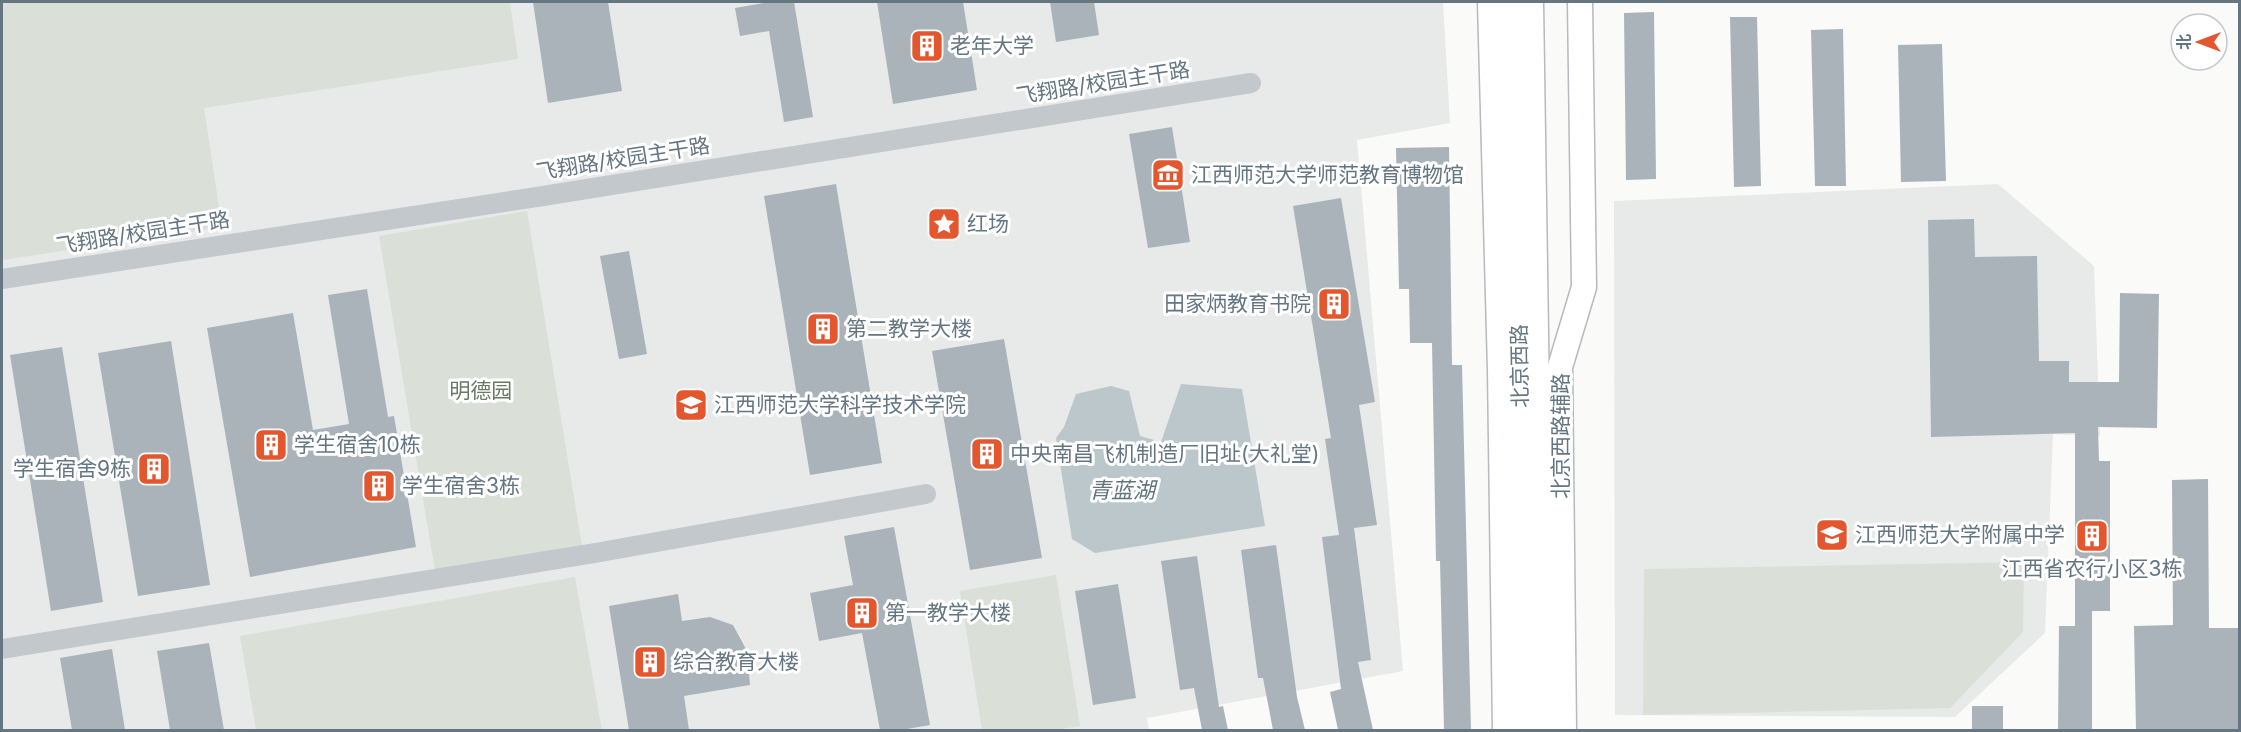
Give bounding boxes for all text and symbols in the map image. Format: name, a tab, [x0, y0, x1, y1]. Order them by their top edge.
north arrow	[2169, 12, 2229, 72]
building icon: 老年大学	[909, 28, 945, 64]
place label: 老年大学	[950, 33, 1034, 58]
text: 北	[2174, 34, 2194, 50]
street label: 飞翔路/校园主干路	[1014, 56, 1192, 109]
street label: 飞翔路/校园主干路	[534, 132, 712, 185]
museum icon: 江西师范大学师范教育博物馆	[1150, 157, 1186, 193]
place label: 江西师范大学师范教育博物馆	[1191, 162, 1464, 187]
street label: 飞翔路/校园主干路	[54, 206, 232, 259]
place icon: 红场	[926, 206, 962, 242]
place label: 红场	[967, 211, 1009, 236]
building icon: 田家炳教育书院	[1316, 286, 1352, 322]
place label: 田家炳教育书院	[1164, 291, 1311, 316]
building icon: 第二教学大楼	[805, 311, 841, 347]
place label: 第二教学大楼	[846, 316, 972, 341]
street label: 北京西路	[1506, 324, 1533, 408]
street label: 北京西路辅路	[1548, 373, 1573, 499]
park label: 明德园	[450, 378, 513, 403]
school or university icon: 江西师范大学科学技术学院	[673, 387, 709, 423]
place label: 江西师范大学科学技术学院	[714, 392, 966, 417]
building icon: 学生宿舍10栋	[253, 427, 289, 463]
place label: 学生宿舍10栋	[294, 432, 421, 457]
building icon: 中央南昌飞机制造厂旧址(大礼堂)	[969, 436, 1005, 472]
place label: 中央南昌飞机制造厂旧址(大礼堂)	[1010, 441, 1319, 466]
building icon: 学生宿舍9栋	[136, 451, 172, 487]
place label: 学生宿舍9栋	[13, 456, 131, 481]
building icon: 学生宿舍3栋	[361, 468, 397, 504]
place label: 学生宿舍3栋	[402, 473, 520, 498]
water label: 青蓝湖	[1089, 477, 1158, 503]
school or university icon: 江西师范大学附属中学	[1814, 517, 1850, 553]
building icon: 江西省农行小区3栋	[2074, 518, 2110, 554]
place label: 江西师范大学附属中学	[1855, 522, 2065, 547]
place label: 江西省农行小区3栋	[2002, 556, 2182, 581]
building icon: 第一教学大楼	[844, 595, 880, 631]
place label: 第一教学大楼	[885, 600, 1011, 625]
building icon: 综合教育大楼	[632, 644, 668, 680]
place label: 综合教育大楼	[673, 649, 799, 674]

